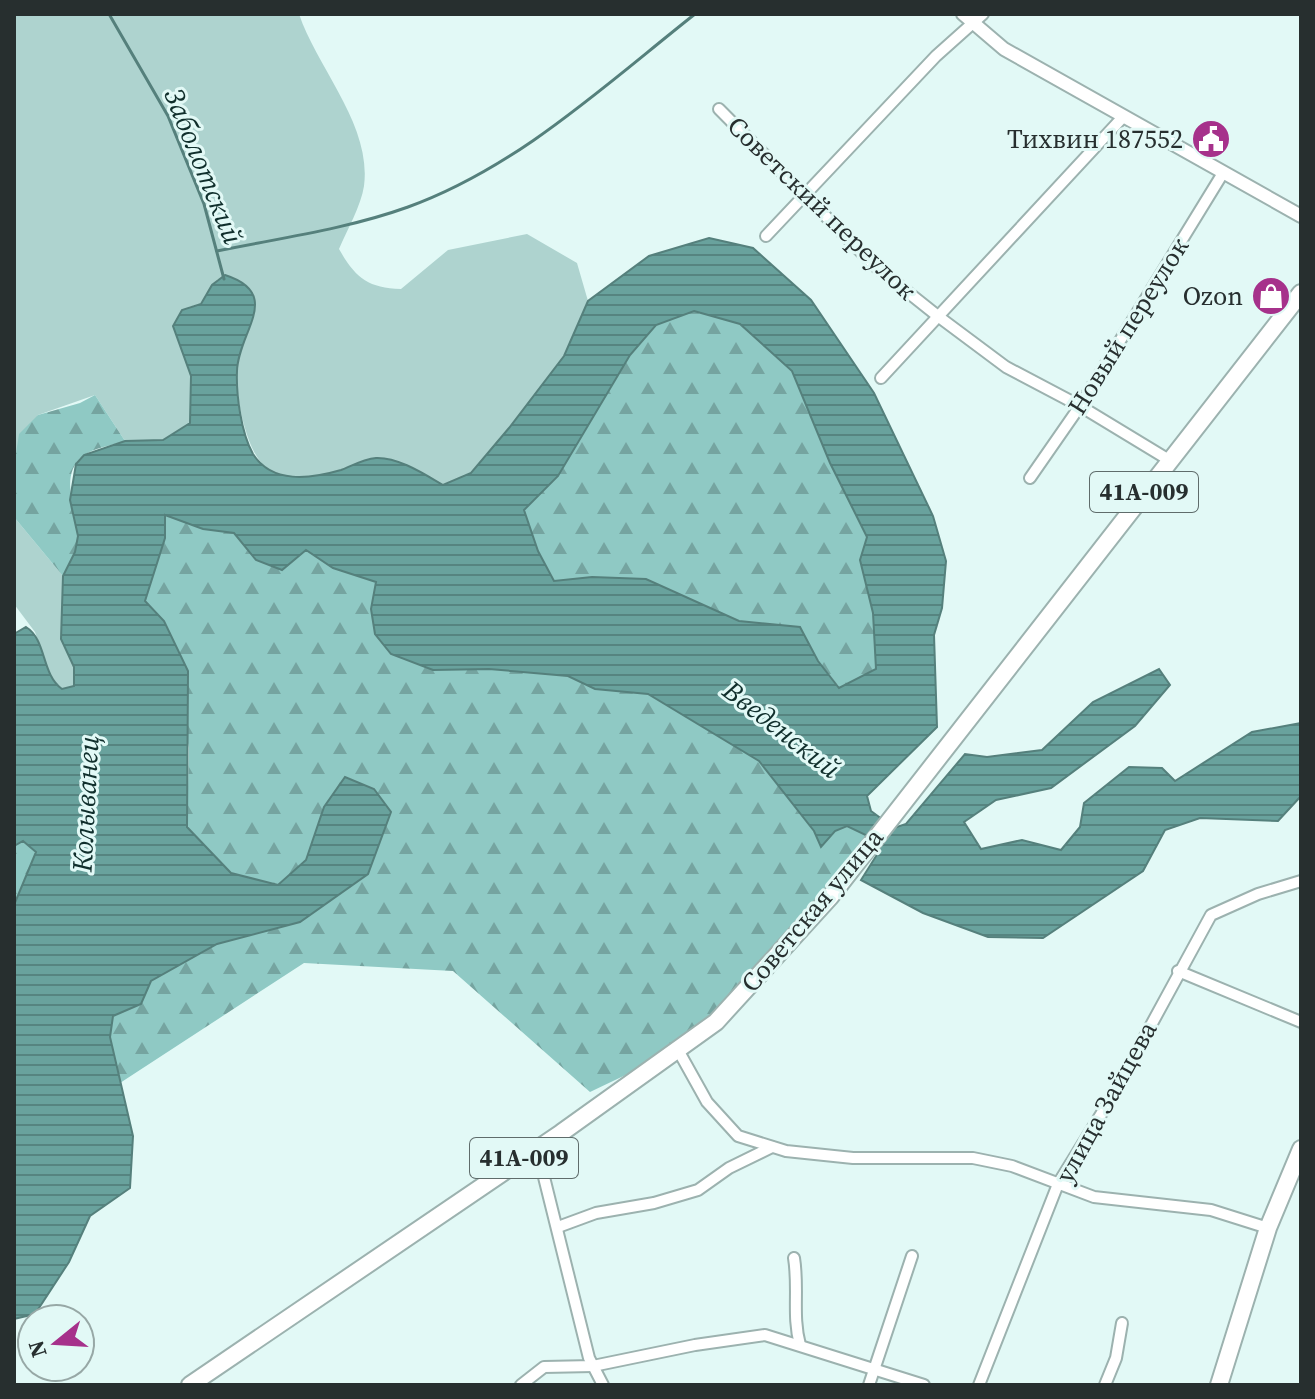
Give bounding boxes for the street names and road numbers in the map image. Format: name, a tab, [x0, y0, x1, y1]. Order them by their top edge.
street label: Советский переулок	[719, 108, 925, 308]
street label: Новый переулок	[1059, 230, 1197, 421]
road number: 41А-009	[1090, 472, 1198, 512]
street label: Советская улица	[733, 820, 892, 1000]
street label: улица Зайцева	[1047, 1014, 1166, 1189]
road number: 41А-009	[470, 1138, 578, 1178]

